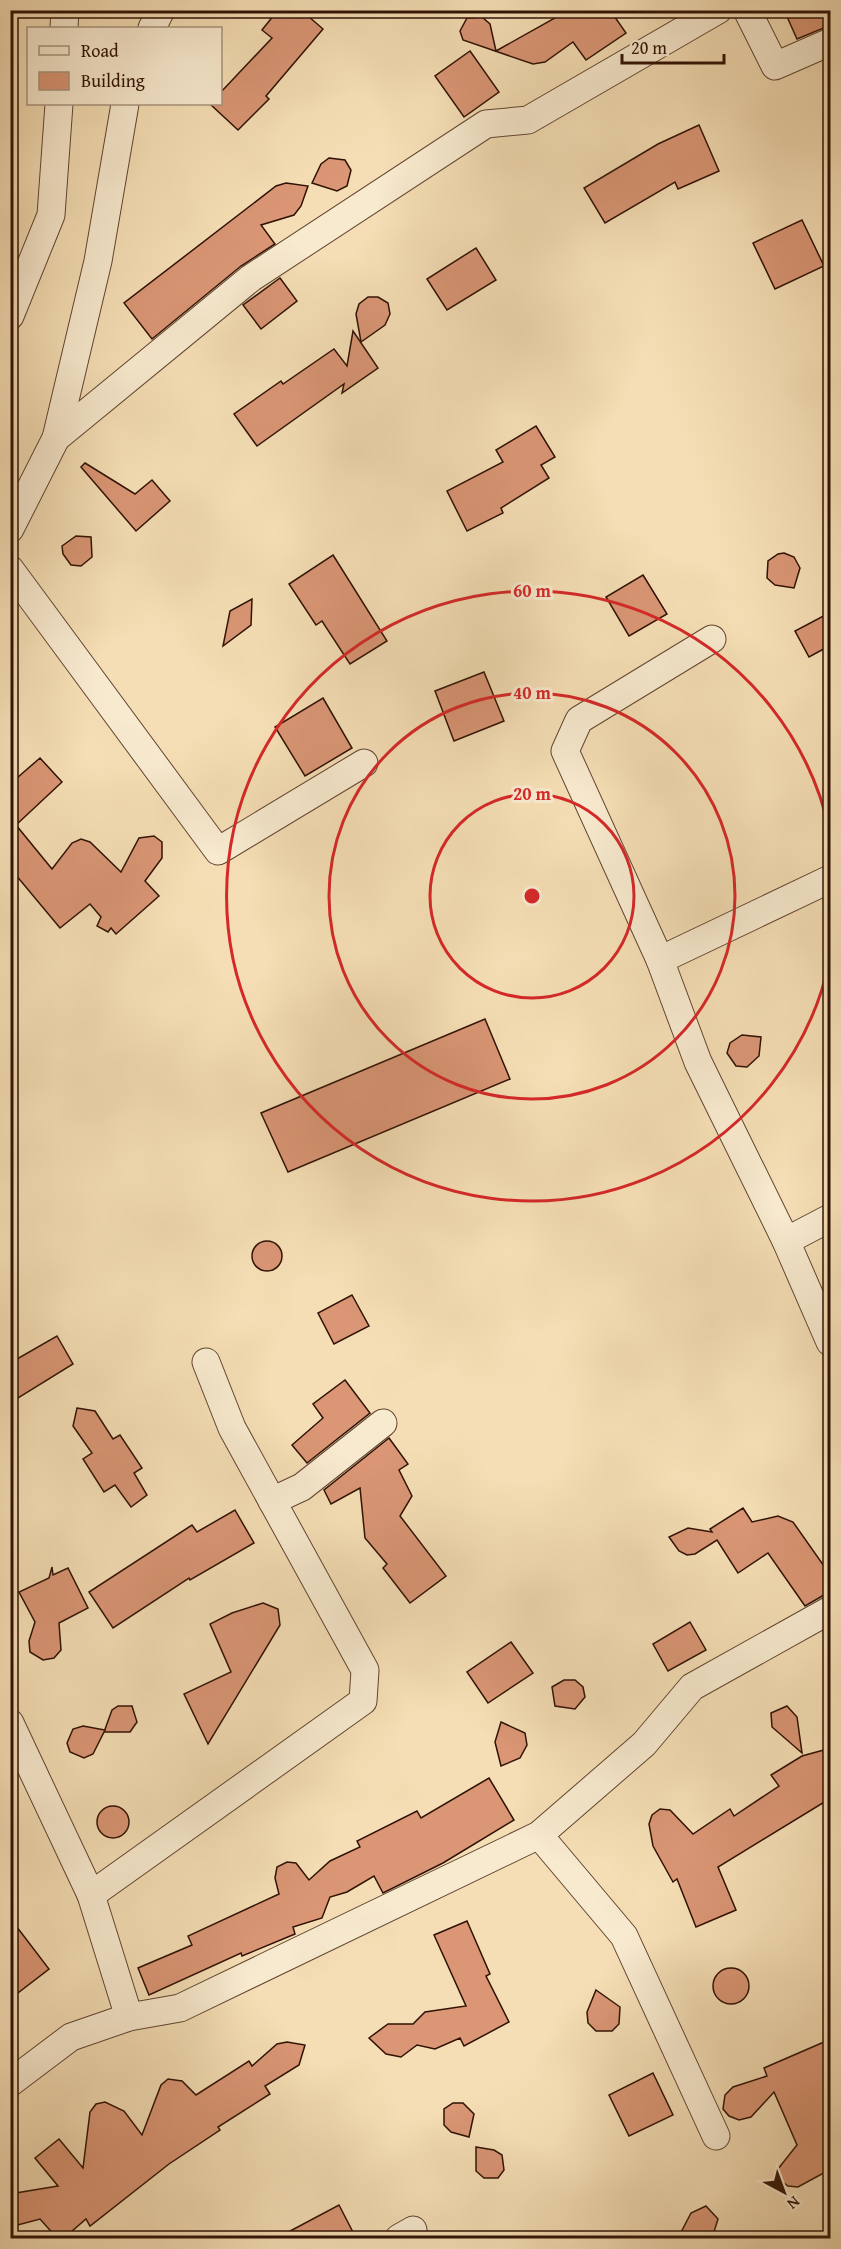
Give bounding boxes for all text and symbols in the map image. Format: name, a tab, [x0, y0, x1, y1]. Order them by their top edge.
legend	[27, 27, 222, 105]
scale bar	[622, 27, 724, 65]
text: 20 m	[631, 34, 667, 61]
text: Road	[81, 37, 119, 64]
text: Building	[81, 67, 145, 94]
text: 60 m	[513, 577, 552, 604]
text: 40 m	[513, 679, 552, 706]
text: 20 m	[513, 780, 552, 807]
centre of rings	[522, 886, 542, 906]
north arrow	[754, 2162, 814, 2222]
text: N	[782, 2191, 806, 2216]

